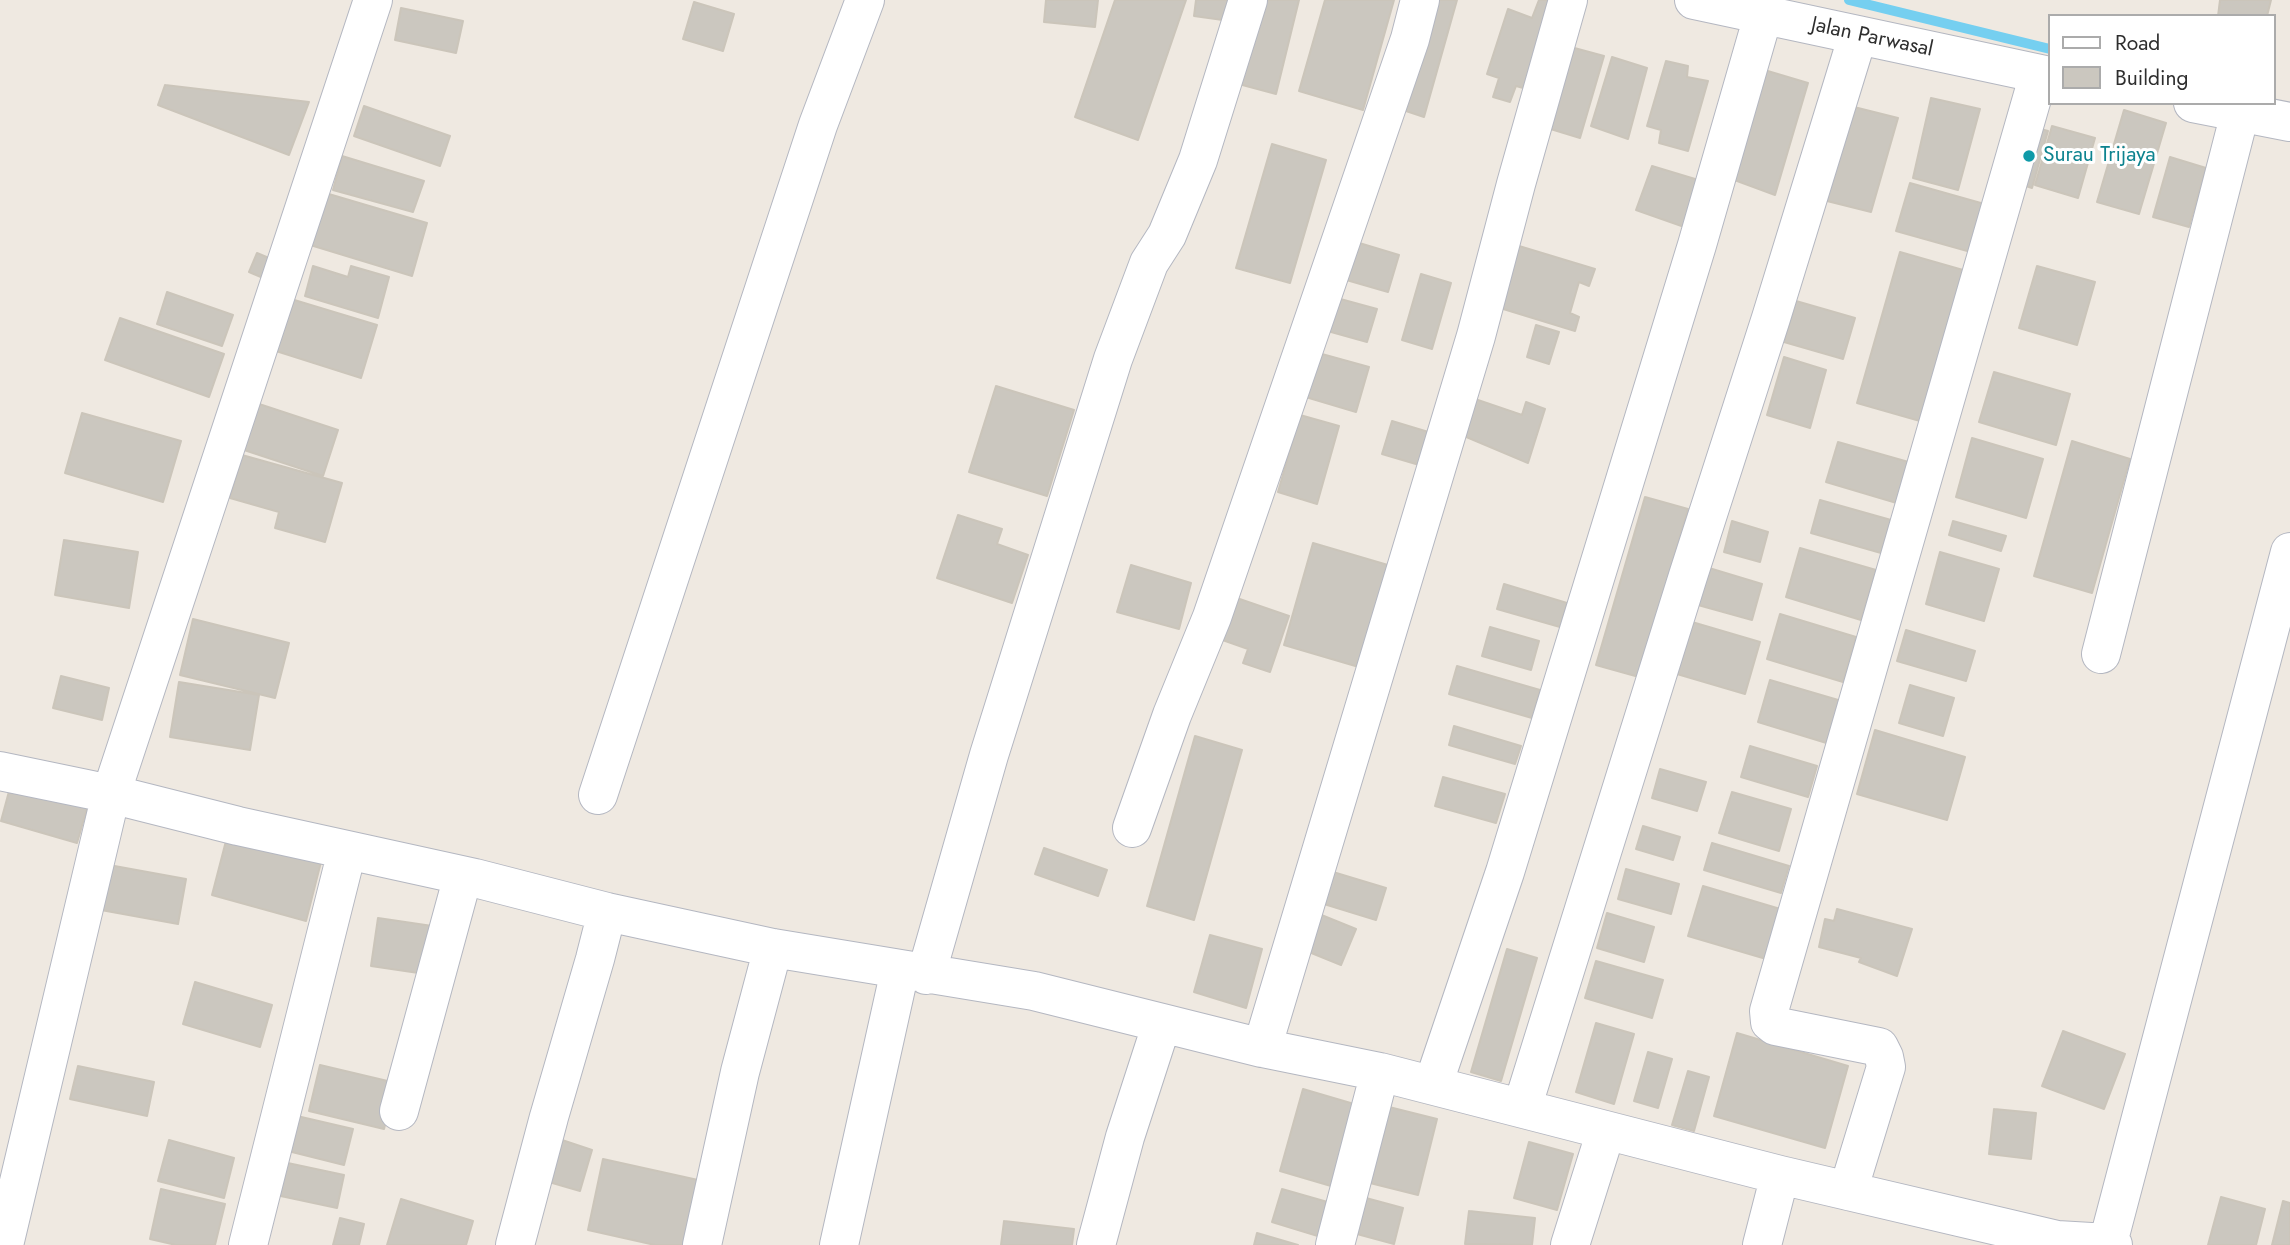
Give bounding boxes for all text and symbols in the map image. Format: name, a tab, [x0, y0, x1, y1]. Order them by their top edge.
street label: Jalan Parwasal	[1809, 13, 1935, 63]
legend	[2048, 14, 2276, 105]
text: Road	[2115, 28, 2160, 58]
text: Building	[2115, 63, 2188, 93]
place label: Surau Trijaya	[2043, 143, 2155, 169]
marker: Surau Trijaya	[2021, 148, 2037, 164]

